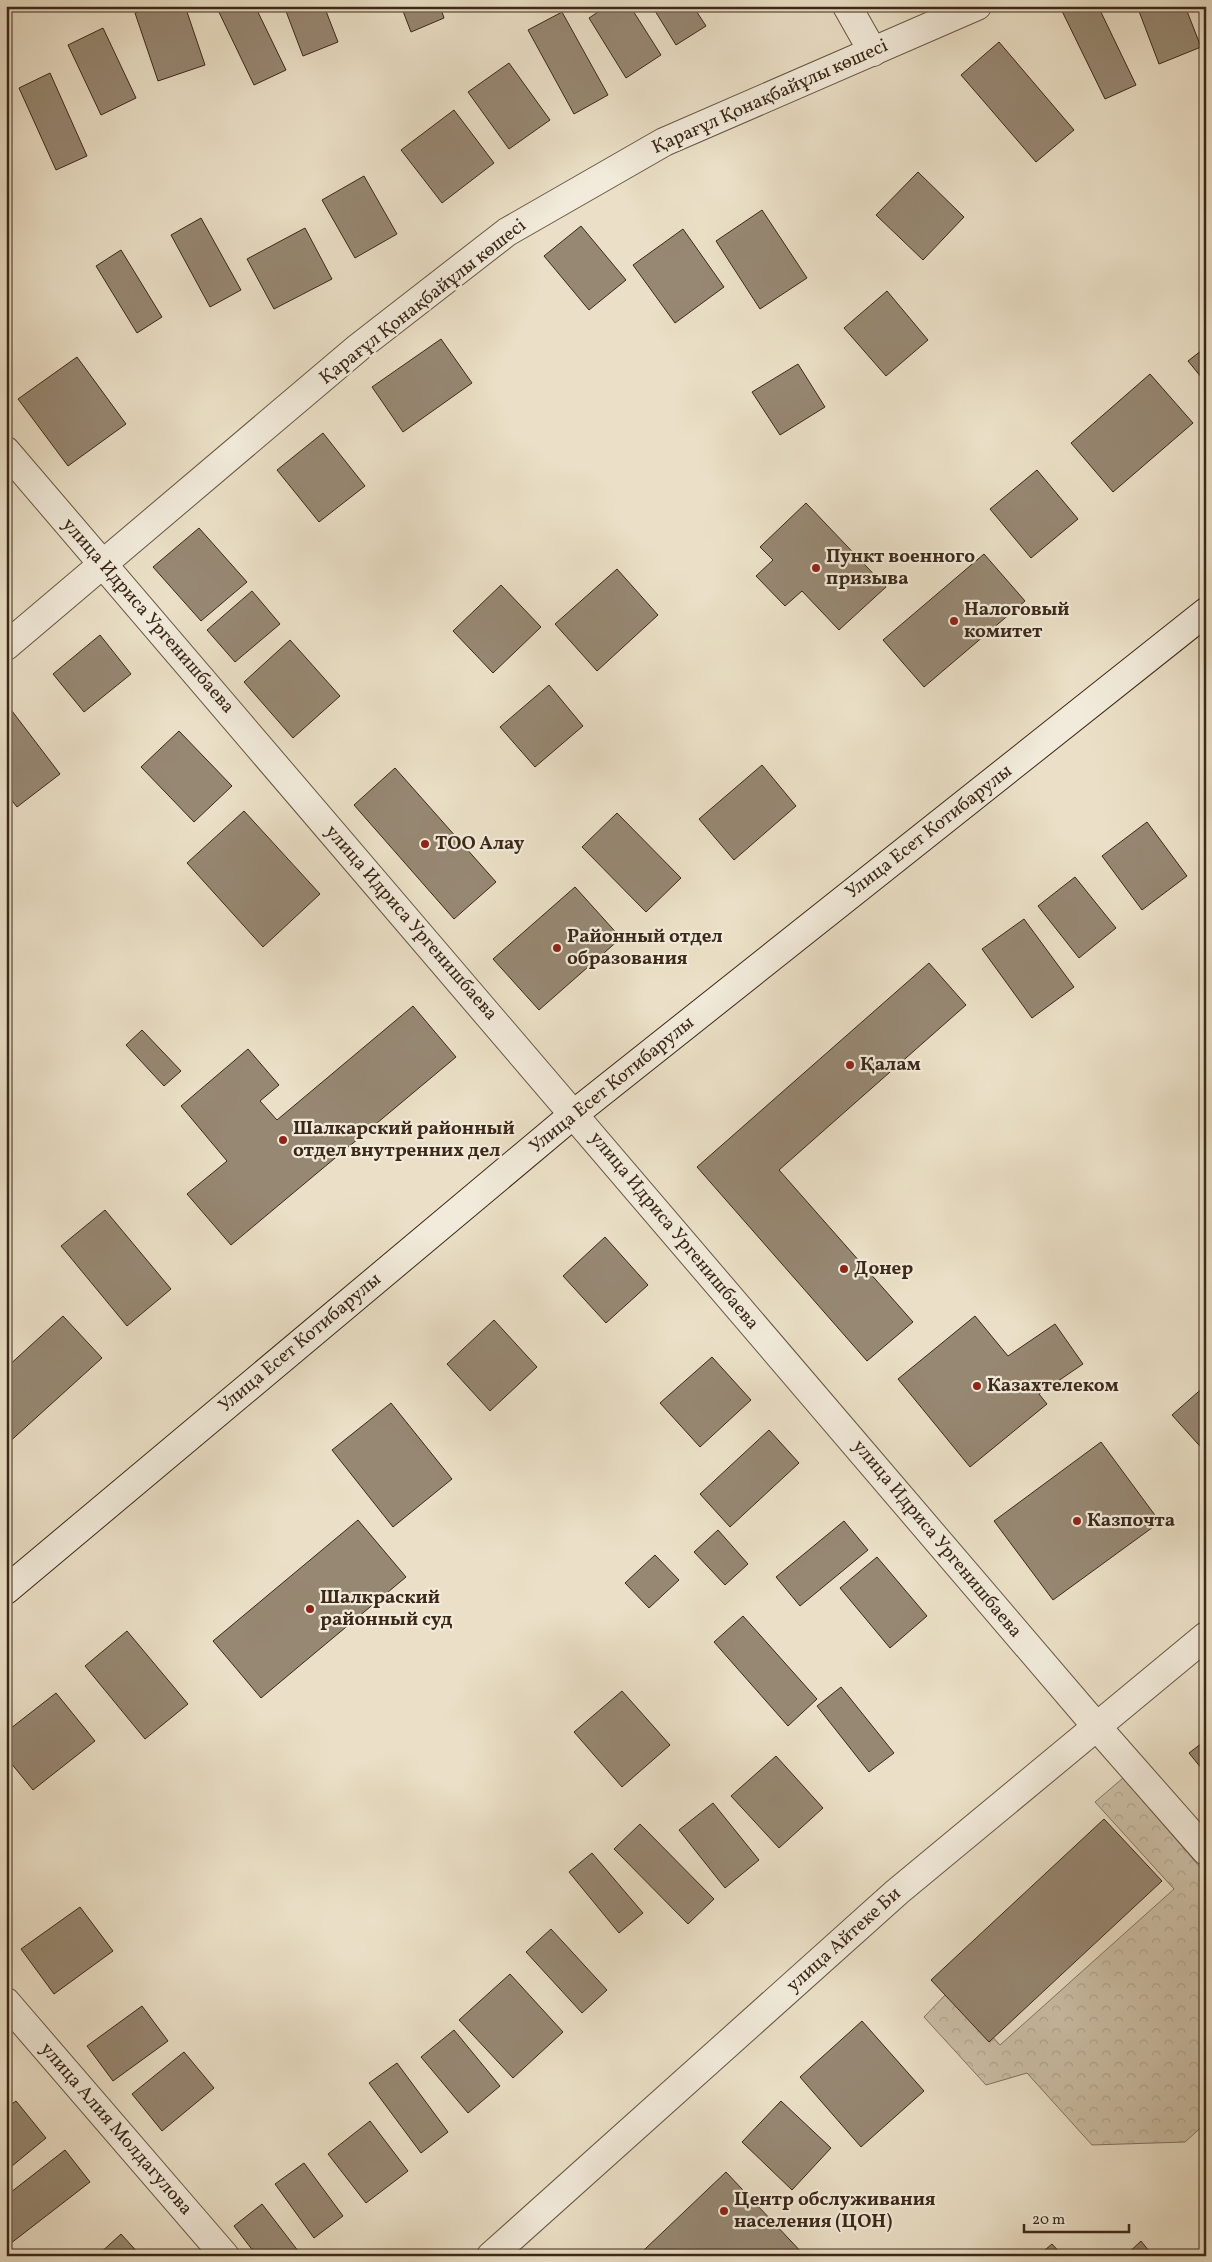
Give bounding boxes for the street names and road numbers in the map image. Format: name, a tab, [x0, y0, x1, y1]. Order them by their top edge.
street label: Қарағұл Қонақбайұлы көшесі	[648, 33, 892, 161]
street label: Қарағұл Қонақбайұлы көшесі	[314, 213, 532, 391]
street label: улица Идриса Ургенишбаева	[56, 513, 240, 719]
street label: Улица Есет Котибарулы	[840, 759, 1018, 905]
street label: улица Идриса Ургенишбаева	[319, 820, 503, 1026]
street label: Улица Есет Котибарулы	[524, 1010, 700, 1160]
street label: улица Идриса Ургенишбаева	[583, 1126, 765, 1336]
street label: Улица Есет Котибарулы	[213, 1267, 387, 1419]
street label: улица Идриса Ургенишбаева	[846, 1434, 1028, 1644]
street label: улица Айтеке Би	[781, 1881, 907, 1999]
street label: улица Алия Молдагулова	[34, 2037, 198, 2221]

